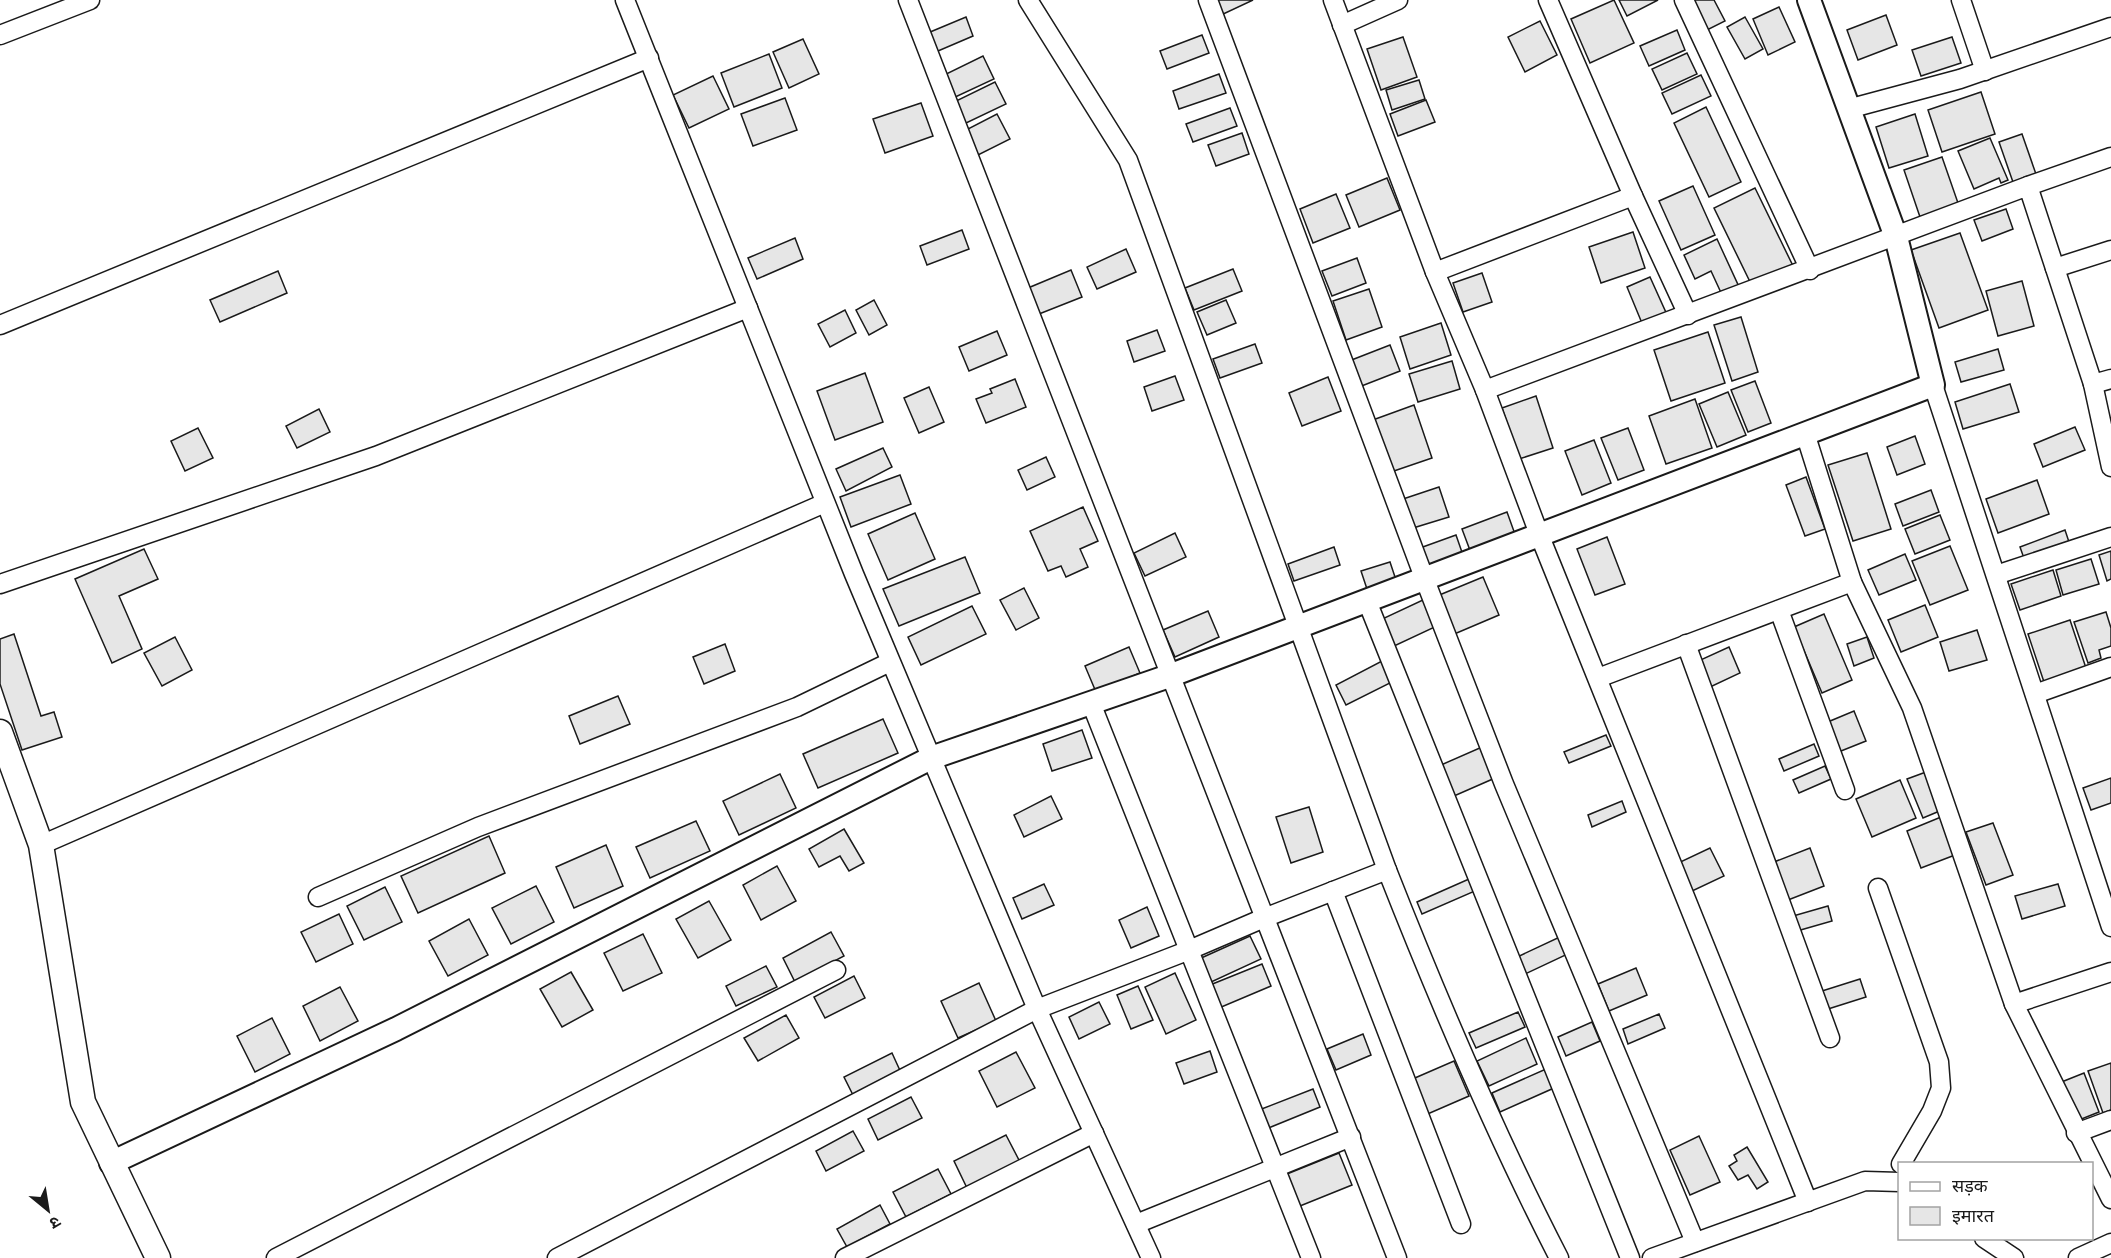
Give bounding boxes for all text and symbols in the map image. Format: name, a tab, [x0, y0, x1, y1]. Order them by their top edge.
legend	[1898, 1162, 2093, 1240]
text: सड़क	[1952, 1173, 1989, 1197]
north arrow	[18, 1180, 78, 1240]
text: इमारत	[1952, 1203, 1995, 1227]
text: उ	[45, 1211, 65, 1235]

